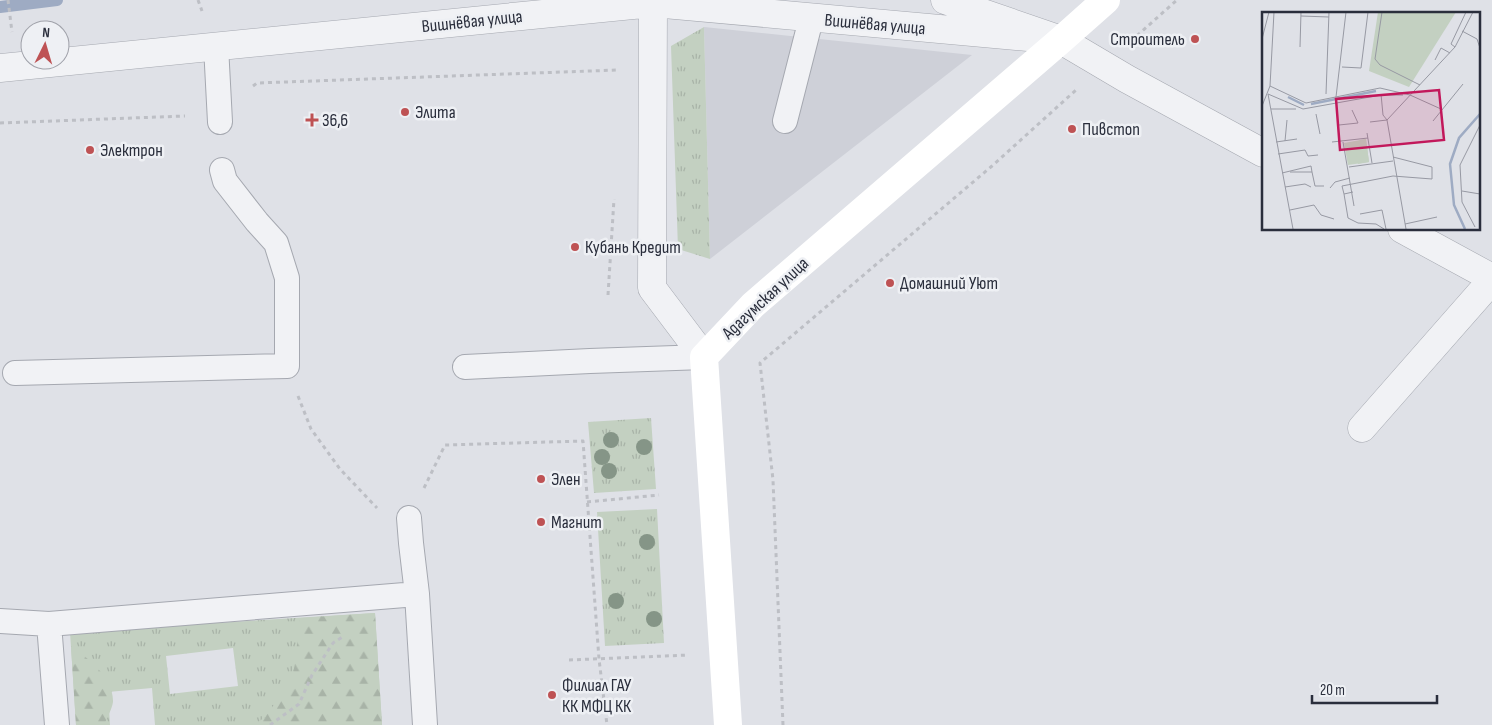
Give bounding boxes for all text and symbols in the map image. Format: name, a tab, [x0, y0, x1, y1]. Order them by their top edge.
street label: Вишнёвая улица	[421, 6, 524, 37]
street label: Вишнёвая улица	[824, 10, 926, 39]
inset map	[1262, 12, 1480, 230]
north arrow	[20, 20, 70, 70]
text: N	[42, 24, 51, 41]
place label: Строитель	[1110, 29, 1185, 50]
marker: Строитель	[1189, 33, 1201, 45]
place label: Элита	[415, 102, 456, 123]
marker: Элита	[399, 106, 411, 118]
place label: 36,6	[322, 110, 348, 131]
marker: 36,6	[306, 114, 318, 126]
place label: Пивстоп	[1082, 119, 1140, 140]
marker: Пивстоп	[1066, 123, 1078, 135]
place label: Электрон	[100, 140, 163, 161]
marker: Электрон	[84, 144, 96, 156]
place label: Кубань Кредит	[585, 237, 681, 258]
marker: Кубань Кредит	[569, 241, 581, 253]
street label: Адагумская улица	[717, 253, 813, 344]
place label: Домашний Уют	[900, 273, 998, 294]
marker: Домашний Уют	[884, 277, 896, 289]
place label: Элен	[551, 469, 580, 490]
marker: Элен	[535, 473, 547, 485]
place label: Магнит	[551, 512, 602, 533]
marker: Магнит	[535, 516, 547, 528]
scale bar	[1312, 672, 1437, 704]
place label: Филиал ГАУ КК МФЦ КК	[562, 675, 632, 717]
text: 20 m	[1320, 681, 1345, 700]
marker: Филиал ГАУ КК МФЦ КК	[546, 689, 558, 701]

